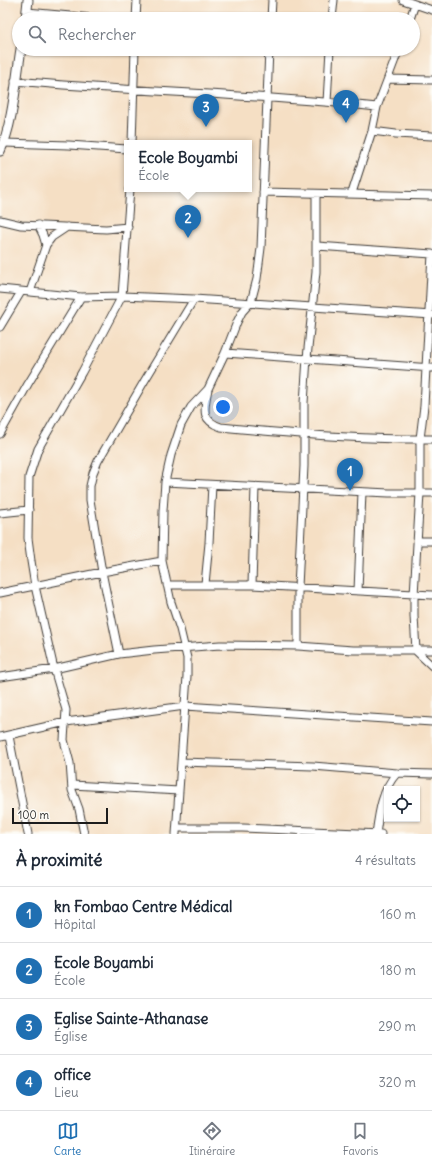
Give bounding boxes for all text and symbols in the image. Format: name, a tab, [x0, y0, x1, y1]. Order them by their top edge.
search box	[12, 12, 420, 56]
icon: search	[26, 23, 48, 45]
text: Rechercher	[58, 25, 136, 44]
pin: 4	[333, 90, 359, 123]
pin: 3	[193, 94, 219, 127]
popup	[124, 140, 252, 192]
text: Ecole Boyambi	[138, 148, 238, 167]
text: École	[138, 167, 169, 184]
pin: 2	[175, 205, 201, 238]
your location	[213, 397, 233, 417]
pin: 1	[337, 458, 363, 491]
map controls	[384, 786, 420, 822]
button: locate	[384, 786, 420, 822]
scale bar	[12, 806, 108, 825]
text: 100 m	[18, 808, 49, 822]
text: À proximité	[16, 849, 102, 871]
text: 4 résultats	[355, 852, 416, 869]
text: kn Fombao Centre Médical	[54, 897, 232, 916]
text: 1	[26, 906, 32, 923]
text: 160 m	[380, 906, 416, 923]
text: Hôpital	[54, 916, 96, 933]
text: Ecole Boyambi	[54, 953, 154, 972]
text: 2	[25, 962, 33, 979]
text: 180 m	[380, 962, 416, 979]
text: École	[54, 972, 85, 989]
text: Eglise Sainte-Athanase	[54, 1009, 208, 1028]
text: 3	[25, 1018, 33, 1035]
text: 290 m	[378, 1018, 416, 1035]
text: Église	[54, 1028, 87, 1045]
text: office	[54, 1065, 91, 1084]
text: 4	[25, 1074, 33, 1091]
text: 320 m	[378, 1074, 416, 1091]
text: Lieu	[54, 1084, 79, 1101]
tab: Carte	[54, 1120, 81, 1158]
tab: Itinéraire	[189, 1120, 235, 1158]
tab: Favoris	[343, 1120, 378, 1158]

